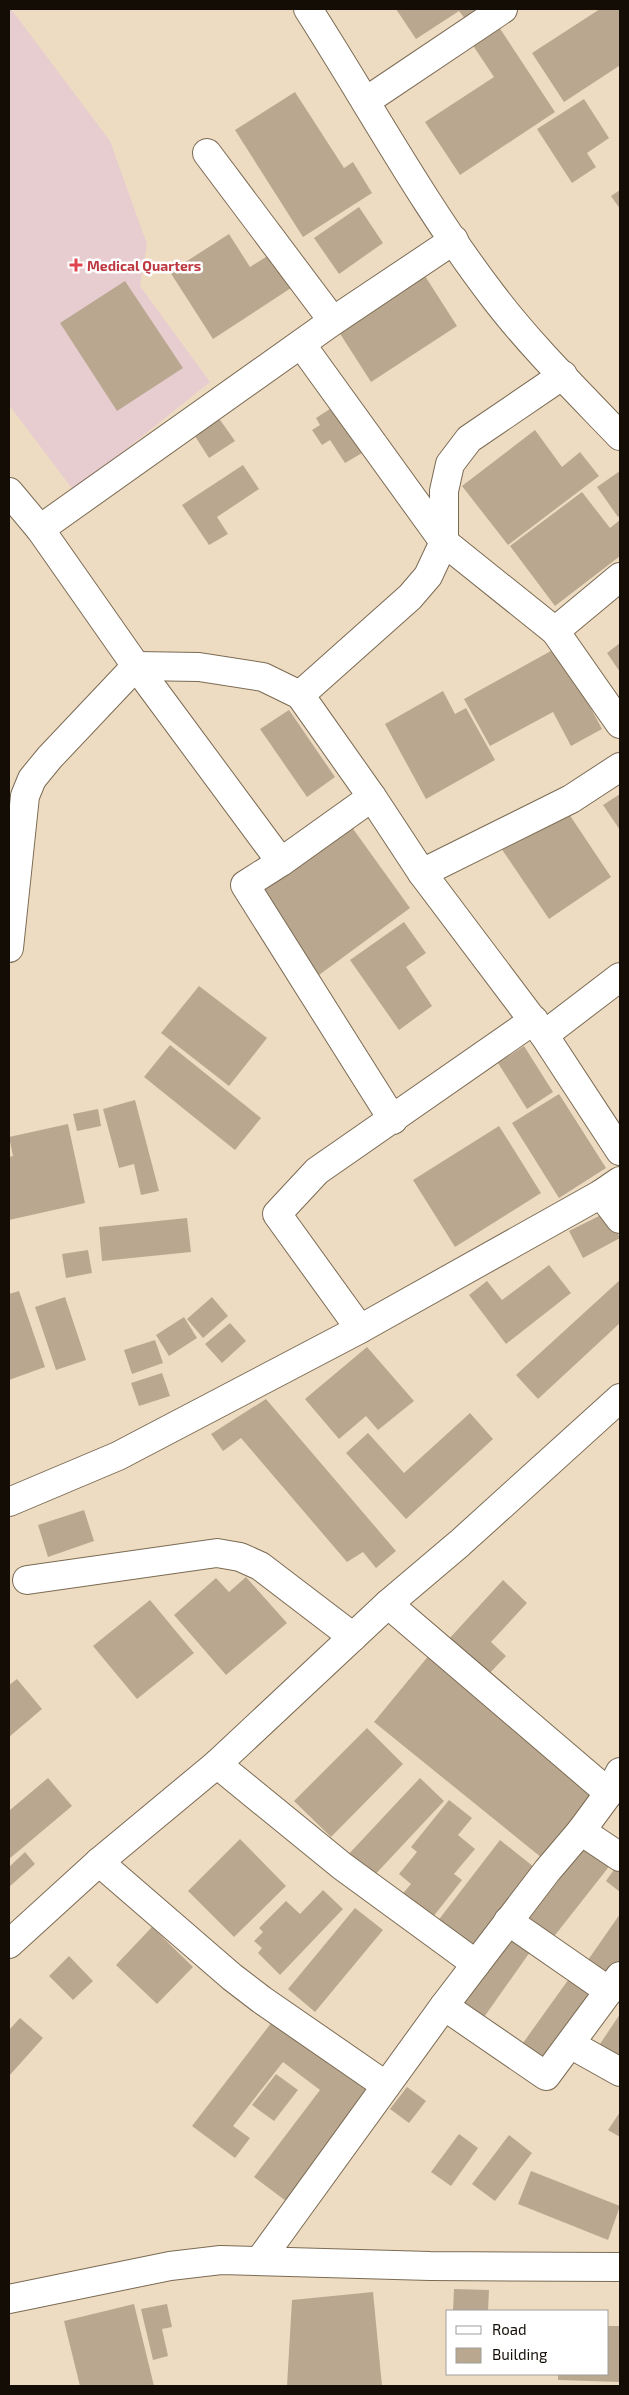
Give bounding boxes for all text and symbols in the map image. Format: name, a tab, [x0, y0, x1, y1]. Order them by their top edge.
place label: Medical Quarters	[87, 257, 201, 275]
marker: Medical Quarters	[69, 258, 83, 272]
legend	[446, 2310, 609, 2375]
text: Road	[492, 2320, 527, 2338]
text: Building	[492, 2345, 548, 2363]

